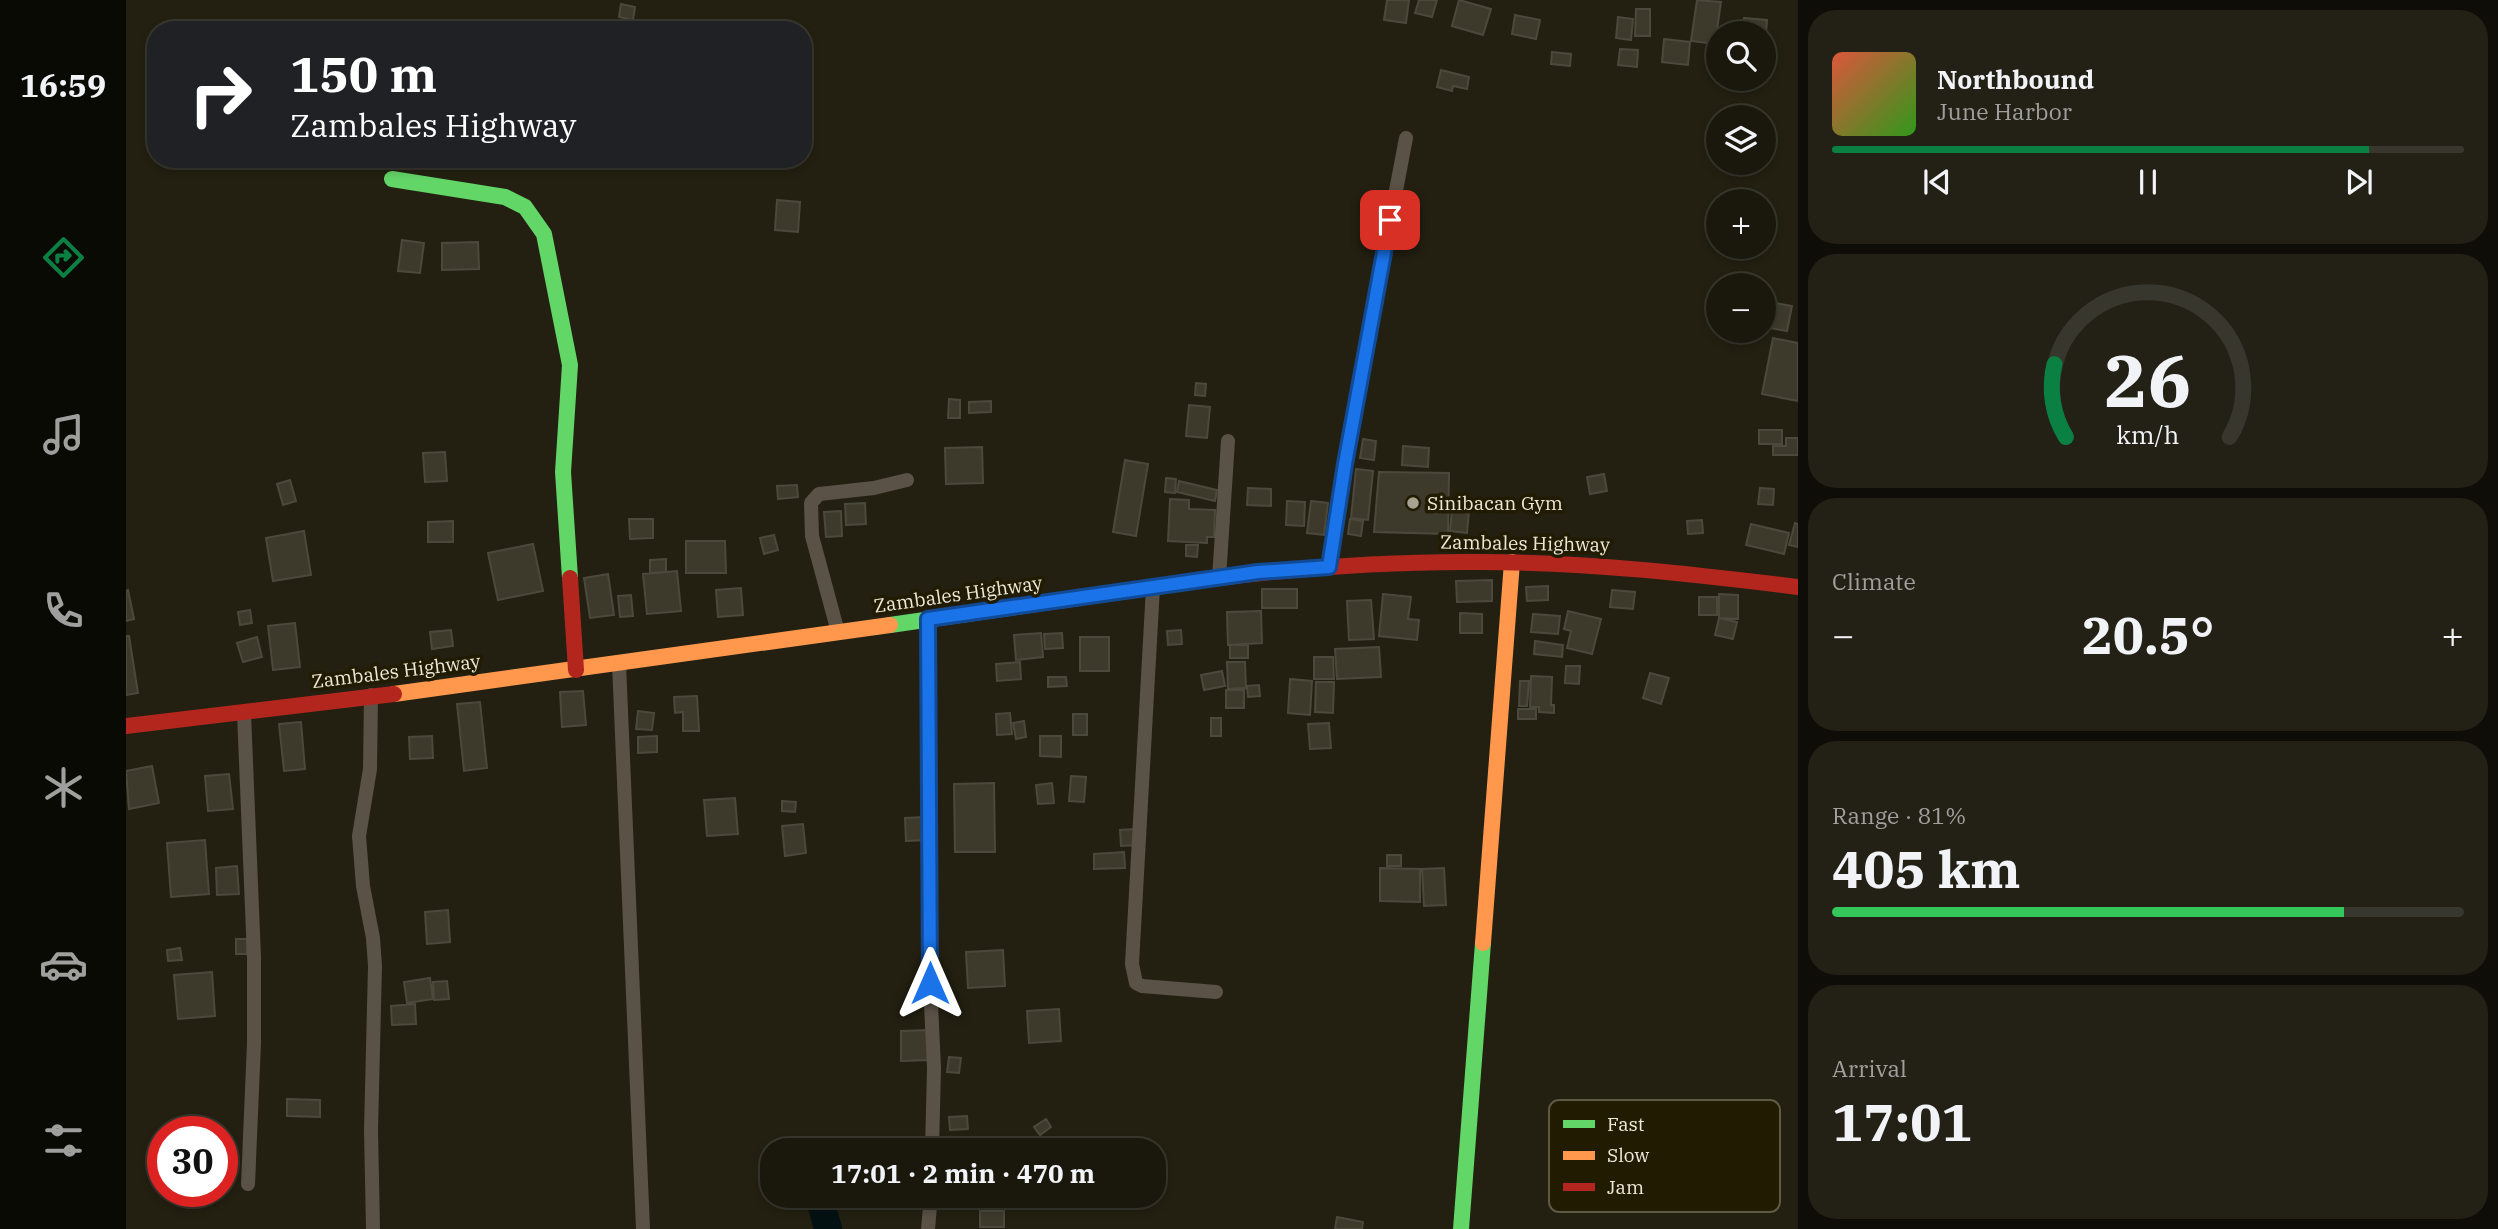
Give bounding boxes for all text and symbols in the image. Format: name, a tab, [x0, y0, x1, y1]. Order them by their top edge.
map controls	[1706, 21, 1776, 343]
button: search	[1706, 21, 1776, 91]
text: 150 m	[290, 42, 437, 105]
icon: right	[175, 49, 266, 140]
text: Northbound	[1937, 62, 2094, 96]
text: 16:59	[20, 64, 106, 106]
text: June Harbor	[1937, 96, 2072, 126]
text: Zambales Highway	[290, 104, 576, 146]
button: layers	[1706, 105, 1776, 175]
icon: previous	[1918, 163, 1956, 201]
icon: pause	[2129, 163, 2167, 201]
icon: next	[2340, 163, 2378, 201]
button: +	[1706, 189, 1776, 259]
pin	[1360, 190, 1420, 250]
icon: arrive	[1371, 201, 1409, 239]
icon: directions	[39, 233, 88, 282]
button: −	[1706, 273, 1776, 343]
text: 26	[2104, 332, 2192, 427]
icon: music	[39, 410, 88, 459]
text: km/h	[2116, 417, 2180, 450]
place label: Sinibacan Gym	[1427, 491, 1563, 515]
marker: Sinibacan Gym	[1405, 495, 1421, 511]
street label: Zambales Highway	[1440, 530, 1611, 556]
text: Climate	[1832, 566, 1916, 596]
street label: Zambales Highway	[872, 570, 1045, 618]
icon: phone	[39, 586, 88, 635]
text: 20.5°	[2082, 601, 2214, 668]
text: −	[1832, 610, 1855, 659]
text: +	[2441, 610, 2464, 659]
street label: Zambales Highway	[310, 649, 483, 693]
icon: climate	[39, 763, 88, 812]
text: Range · 81%	[1832, 800, 1966, 830]
text: 405 km	[1832, 835, 2021, 902]
icon: car	[39, 940, 88, 989]
position arrow	[893, 946, 967, 1020]
text: Arrival	[1832, 1053, 1907, 1083]
text: 17:01	[1832, 1088, 1973, 1155]
legend	[1549, 1100, 1780, 1212]
text: Fast	[1607, 1112, 1645, 1136]
icon: filters	[39, 1116, 88, 1165]
speed limit sign: 30	[147, 1116, 238, 1207]
text: Slow	[1607, 1143, 1649, 1167]
text: 17:01 · 2 min · 470 m	[831, 1156, 1095, 1190]
text: Jam	[1607, 1175, 1644, 1199]

